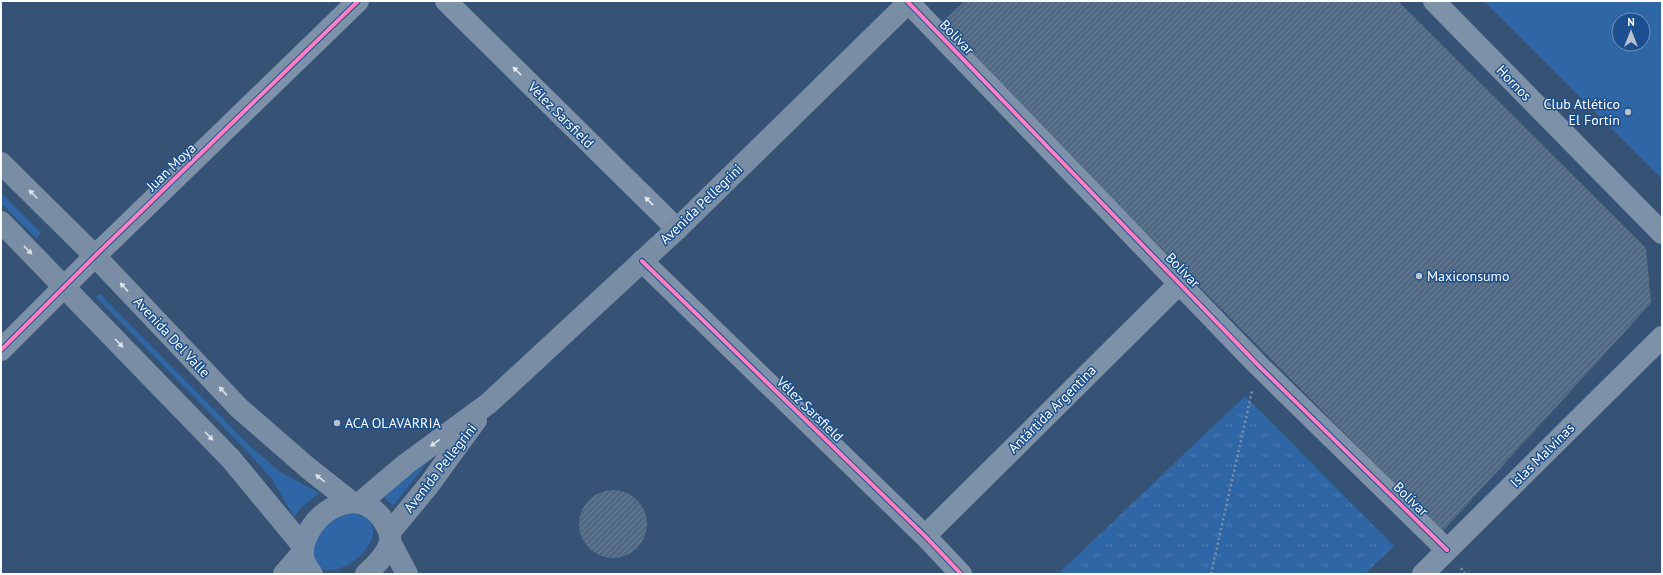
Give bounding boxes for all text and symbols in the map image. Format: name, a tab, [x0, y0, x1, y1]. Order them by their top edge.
north arrow	[1611, 12, 1651, 52]
text: N	[1627, 15, 1635, 29]
street label: Bolívar	[936, 16, 978, 59]
street label: Hornos	[1493, 61, 1535, 105]
one-way arrow	[512, 66, 522, 76]
street label: Vélez Sarsfield	[523, 77, 598, 152]
place label: Club Atlético El Fortín	[1544, 95, 1620, 129]
marker: Club Atlético El Fortín	[1623, 107, 1633, 117]
street label: Juan Moya	[142, 139, 200, 196]
street label: Avenida Pellegrini	[656, 160, 746, 248]
one-way arrow	[28, 189, 38, 199]
one-way arrow	[644, 196, 654, 206]
one-way arrow	[23, 245, 33, 255]
street label: Bolívar	[1162, 249, 1204, 292]
place label: Maxiconsumo	[1427, 267, 1509, 285]
marker: Maxiconsumo	[1414, 271, 1424, 281]
one-way arrow	[119, 282, 129, 292]
street label: Avenida Del Valle	[130, 293, 214, 381]
one-way arrow	[114, 338, 124, 348]
street label: Antártida Argentina	[1004, 361, 1100, 457]
street label: Vélez Sarsfield	[772, 372, 847, 445]
one-way arrow	[218, 386, 228, 396]
place label: ACA OLAVARRIA	[345, 414, 441, 432]
marker: ACA OLAVARRIA	[332, 418, 342, 428]
street label: Islas Malvinas	[1506, 419, 1578, 491]
street label: Avenida Pellegrini	[400, 420, 480, 516]
one-way arrow	[204, 431, 214, 441]
one-way arrow	[429, 439, 440, 447]
one-way arrow	[315, 473, 326, 482]
street label: Bolívar	[1390, 478, 1433, 520]

